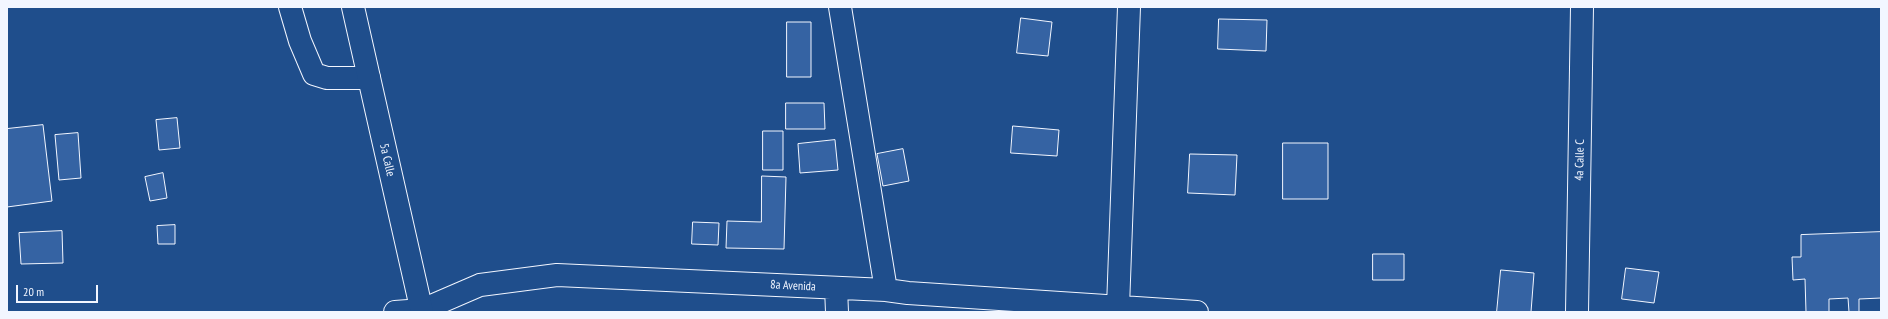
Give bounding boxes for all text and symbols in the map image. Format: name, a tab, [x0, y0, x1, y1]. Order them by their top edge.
street label: 4a Calle C	[1572, 139, 1588, 181]
street label: 5a Calle	[376, 142, 398, 178]
scale bar	[18, 277, 100, 303]
street label: 8a Avenida	[770, 278, 816, 294]
text: 20 m	[23, 284, 44, 299]

